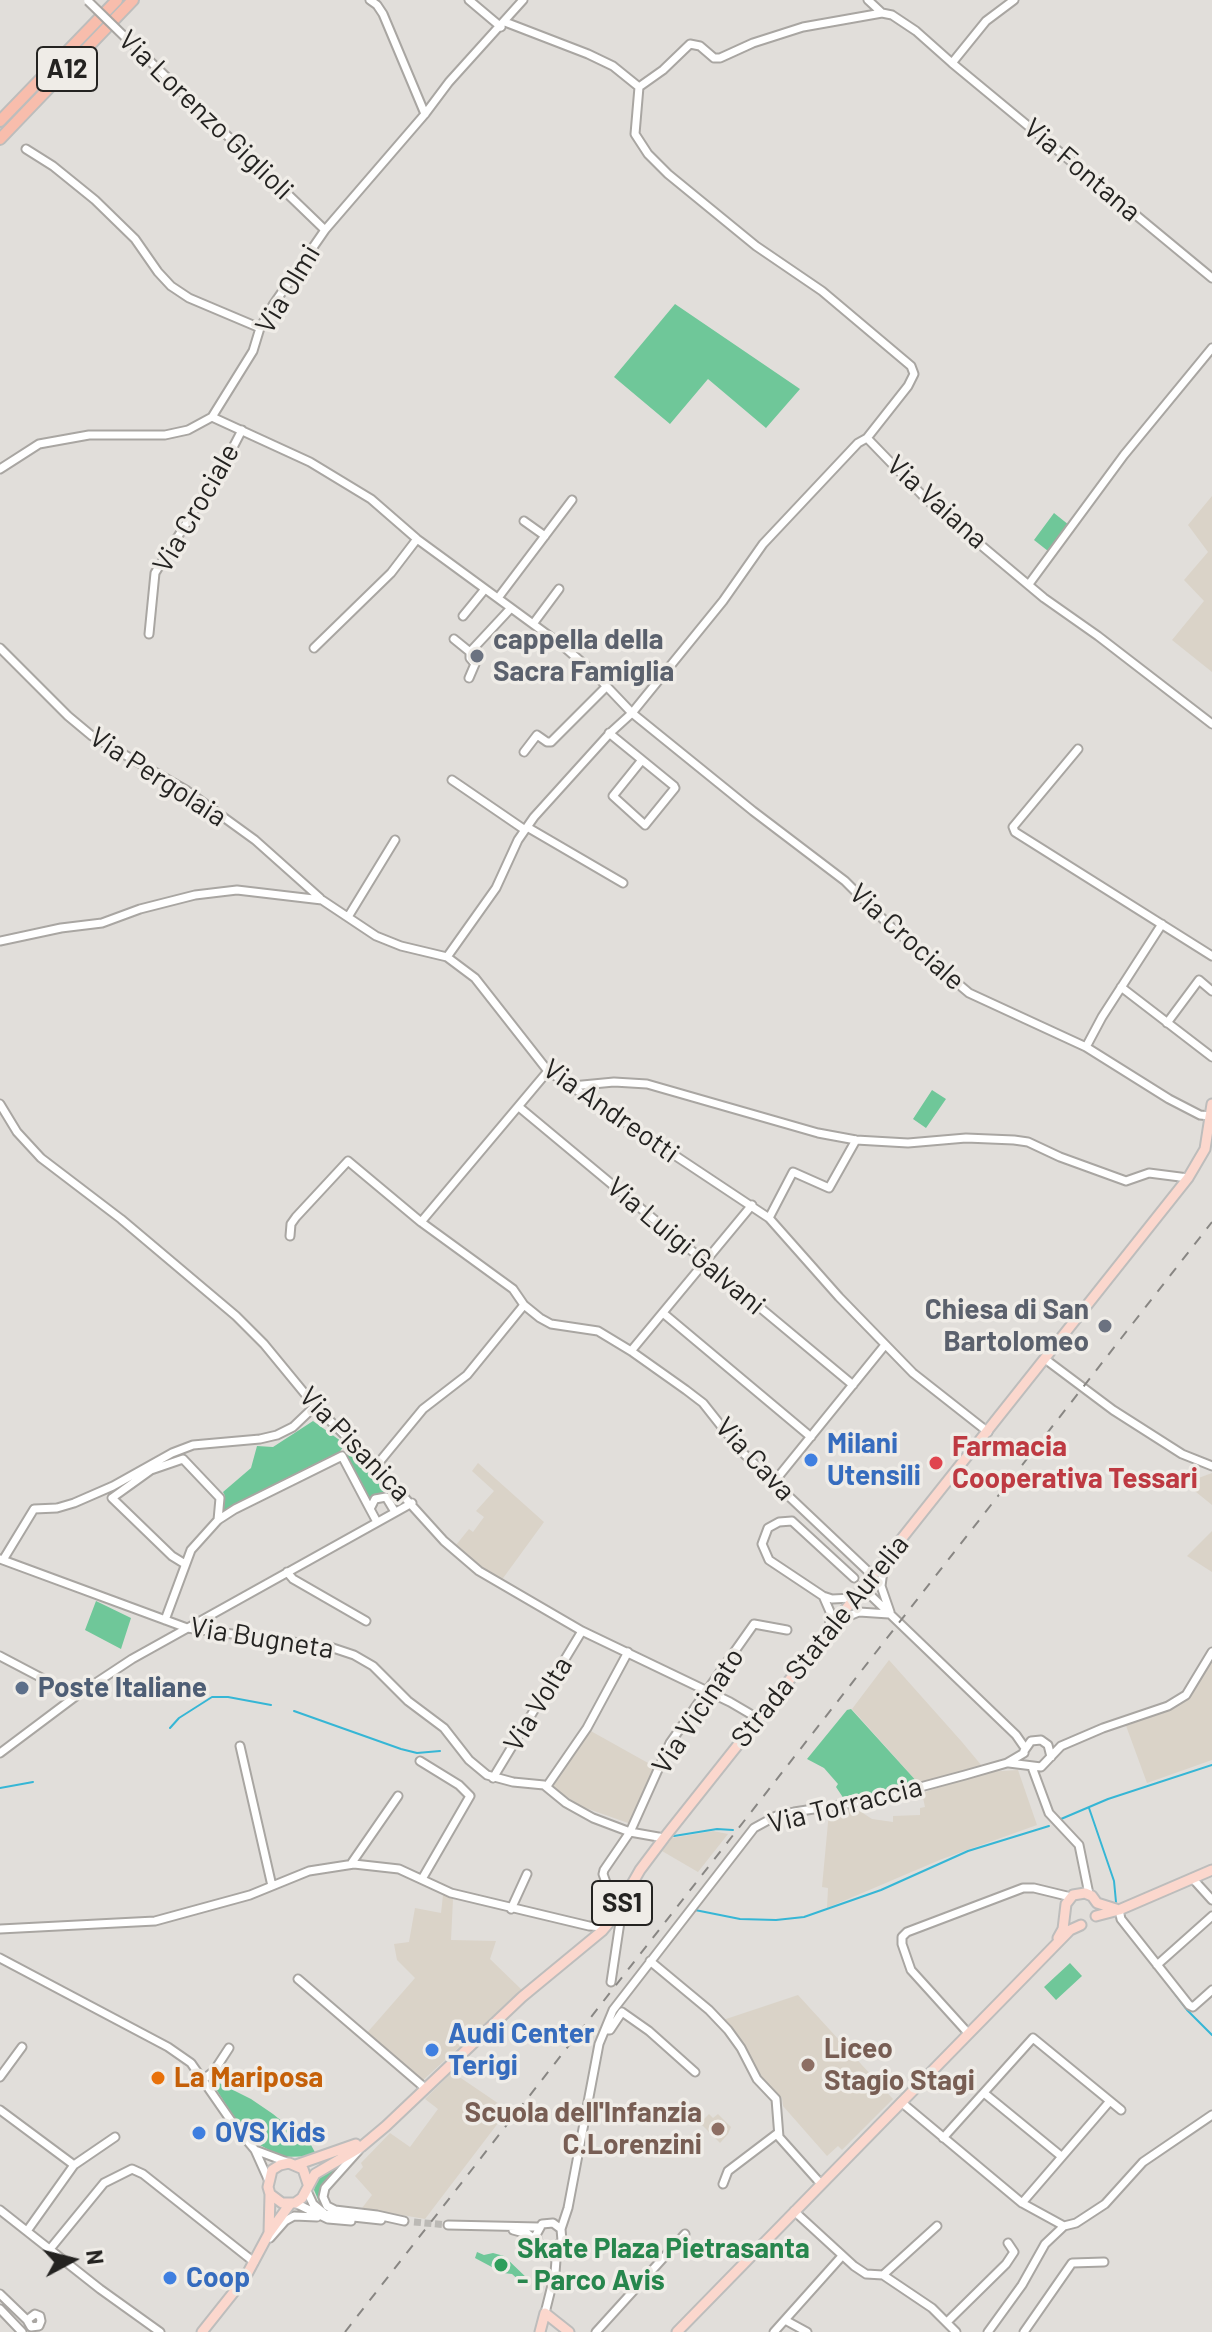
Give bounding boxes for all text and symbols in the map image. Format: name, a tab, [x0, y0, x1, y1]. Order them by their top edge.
street label: Via Lorenzo Giglioli	[112, 23, 300, 207]
road number: A12	[37, 47, 97, 91]
street label: Via Fontana	[1017, 111, 1147, 229]
street label: Via Olmi	[248, 238, 328, 340]
street label: Via Crociale	[146, 438, 246, 578]
street label: Via Vaiana	[880, 448, 994, 556]
place label: cappella della Sacra Famiglia	[493, 623, 674, 689]
marker: cappella della Sacra Famiglia	[468, 647, 486, 665]
street label: Via Pergolaia	[83, 720, 233, 834]
street label: Via Crociale	[843, 877, 971, 997]
street label: Via Andreotti	[537, 1052, 685, 1170]
street label: Via Luigi Galvani	[600, 1170, 772, 1322]
place label: Chiesa di San Bartolomeo	[925, 1293, 1089, 1359]
marker: Chiesa di San Bartolomeo	[1096, 1317, 1114, 1335]
street label: Via Pisanica	[292, 1380, 418, 1508]
street label: Via Cava	[708, 1410, 802, 1508]
place label: Milani Utensili	[827, 1427, 921, 1493]
place label: Farmacia Cooperativa Tessari	[952, 1430, 1198, 1496]
marker: Milani Utensili	[802, 1451, 820, 1469]
marker: Farmacia Cooperativa Tessari	[927, 1454, 945, 1472]
street label: Strada Statale Aurelia	[724, 1528, 916, 1754]
street label: Via Bugneta	[188, 1610, 336, 1666]
street label: Via Vicinato	[645, 1642, 751, 1780]
street label: Via Volta	[497, 1650, 579, 1758]
place label: Poste Italiane	[38, 1671, 207, 1705]
marker: Poste Italiane	[13, 1679, 31, 1697]
street label: Via Torraccia	[764, 1770, 926, 1840]
road number: SS1	[592, 1881, 652, 1925]
place label: Audi Center Terigi	[448, 2017, 595, 2083]
place label: Liceo Stagio Stagi	[824, 2032, 975, 2098]
marker: Audi Center Terigi	[423, 2041, 441, 2059]
marker: Liceo Stagio Stagi	[799, 2056, 817, 2074]
place label: La Mariposa	[174, 2061, 323, 2095]
marker: La Mariposa	[149, 2069, 167, 2087]
place label: Scuola dell'Infanzia C.Lorenzini	[465, 2096, 702, 2162]
place label: OVS Kids	[215, 2116, 326, 2150]
marker: Scuola dell'Infanzia C.Lorenzini	[709, 2120, 727, 2138]
marker: OVS Kids	[190, 2124, 208, 2142]
north arrow	[32, 2220, 112, 2300]
place label: Skate Plaza Pietrasanta - Parco Avis	[517, 2232, 810, 2298]
text: N	[82, 2248, 110, 2266]
marker: Skate Plaza Pietrasanta - Parco Avis	[492, 2256, 510, 2274]
place label: Coop	[186, 2261, 250, 2295]
marker: Coop	[161, 2269, 179, 2287]

